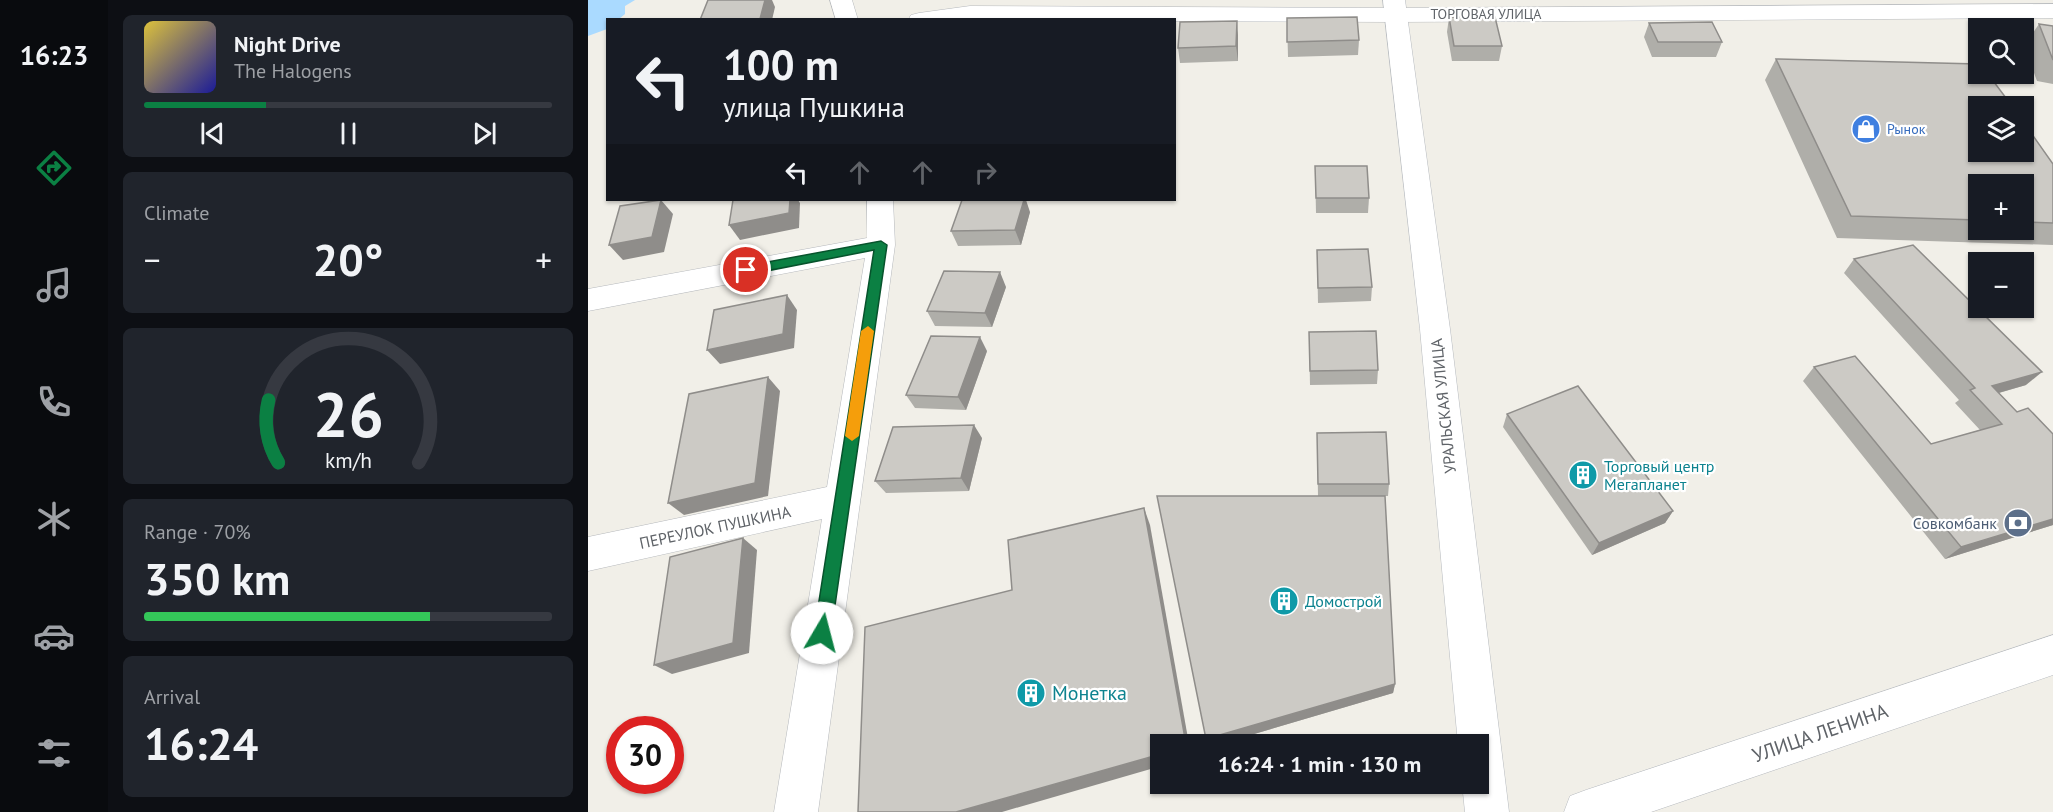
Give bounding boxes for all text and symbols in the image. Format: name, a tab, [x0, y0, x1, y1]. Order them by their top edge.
street label: ТОРГОВАЯ УЛИЦА	[1430, 5, 1542, 23]
map controls	[1968, 18, 2034, 318]
button: search	[1968, 18, 2034, 84]
text: Night Drive	[234, 30, 341, 58]
text: 100 m	[723, 37, 839, 92]
text: 16:23	[20, 38, 88, 72]
icon: left	[624, 42, 702, 120]
text: The Halogens	[234, 58, 352, 84]
text: улица Пушкина	[723, 90, 905, 124]
button: layers	[1968, 96, 2034, 162]
shop icon: Рынок	[1850, 113, 1882, 145]
icon: previous	[196, 117, 229, 150]
icon: pause	[332, 117, 365, 150]
icon: next	[468, 117, 501, 150]
place label: Рынок	[1887, 120, 1926, 138]
icon: directions	[33, 147, 75, 189]
icon: left	[780, 156, 813, 189]
icon: ahead	[843, 156, 876, 189]
icon: ahead	[906, 156, 939, 189]
icon: right	[969, 156, 1002, 189]
button: +	[1968, 174, 2034, 240]
text: Climate	[144, 200, 210, 226]
text: 20°	[313, 230, 383, 288]
text: −	[144, 238, 161, 281]
text: +	[535, 238, 552, 281]
pin	[720, 244, 771, 295]
button: −	[1968, 252, 2034, 318]
icon: arrive	[729, 253, 762, 286]
icon: music	[33, 264, 75, 306]
street label: УРАЛЬСКАЯ УЛИЦА	[1426, 337, 1460, 474]
text: 26	[313, 373, 383, 454]
icon: phone	[33, 381, 75, 423]
text: km/h	[324, 446, 371, 474]
place label: Торговый центр Мегапланет	[1604, 456, 1714, 494]
building icon: Торговый центр Мегапланет	[1567, 459, 1599, 491]
icon: climate	[33, 498, 75, 540]
street label: ПЕРЕУЛОК ПУШКИНА	[638, 501, 793, 553]
bank icon: Совкомбанк	[2002, 507, 2034, 539]
place label: Совкомбанк	[1913, 513, 1997, 533]
text: Range · 70%	[144, 519, 251, 545]
text: 350 km	[144, 549, 290, 607]
building icon: Домострой	[1268, 585, 1300, 617]
place label: Домострой	[1305, 591, 1382, 611]
position arrow	[790, 601, 854, 665]
icon: car	[33, 615, 75, 657]
building icon: Монетка	[1015, 677, 1047, 709]
place label: Монетка	[1052, 680, 1127, 706]
text: Arrival	[144, 684, 200, 710]
street label: УЛИЦА ЛЕНИНА	[1749, 698, 1892, 768]
text: 16:24	[144, 714, 258, 772]
speed limit sign: 30	[606, 716, 684, 794]
icon: filters	[33, 732, 75, 774]
text: 16:24 · 1 min · 130 m	[1218, 750, 1421, 778]

